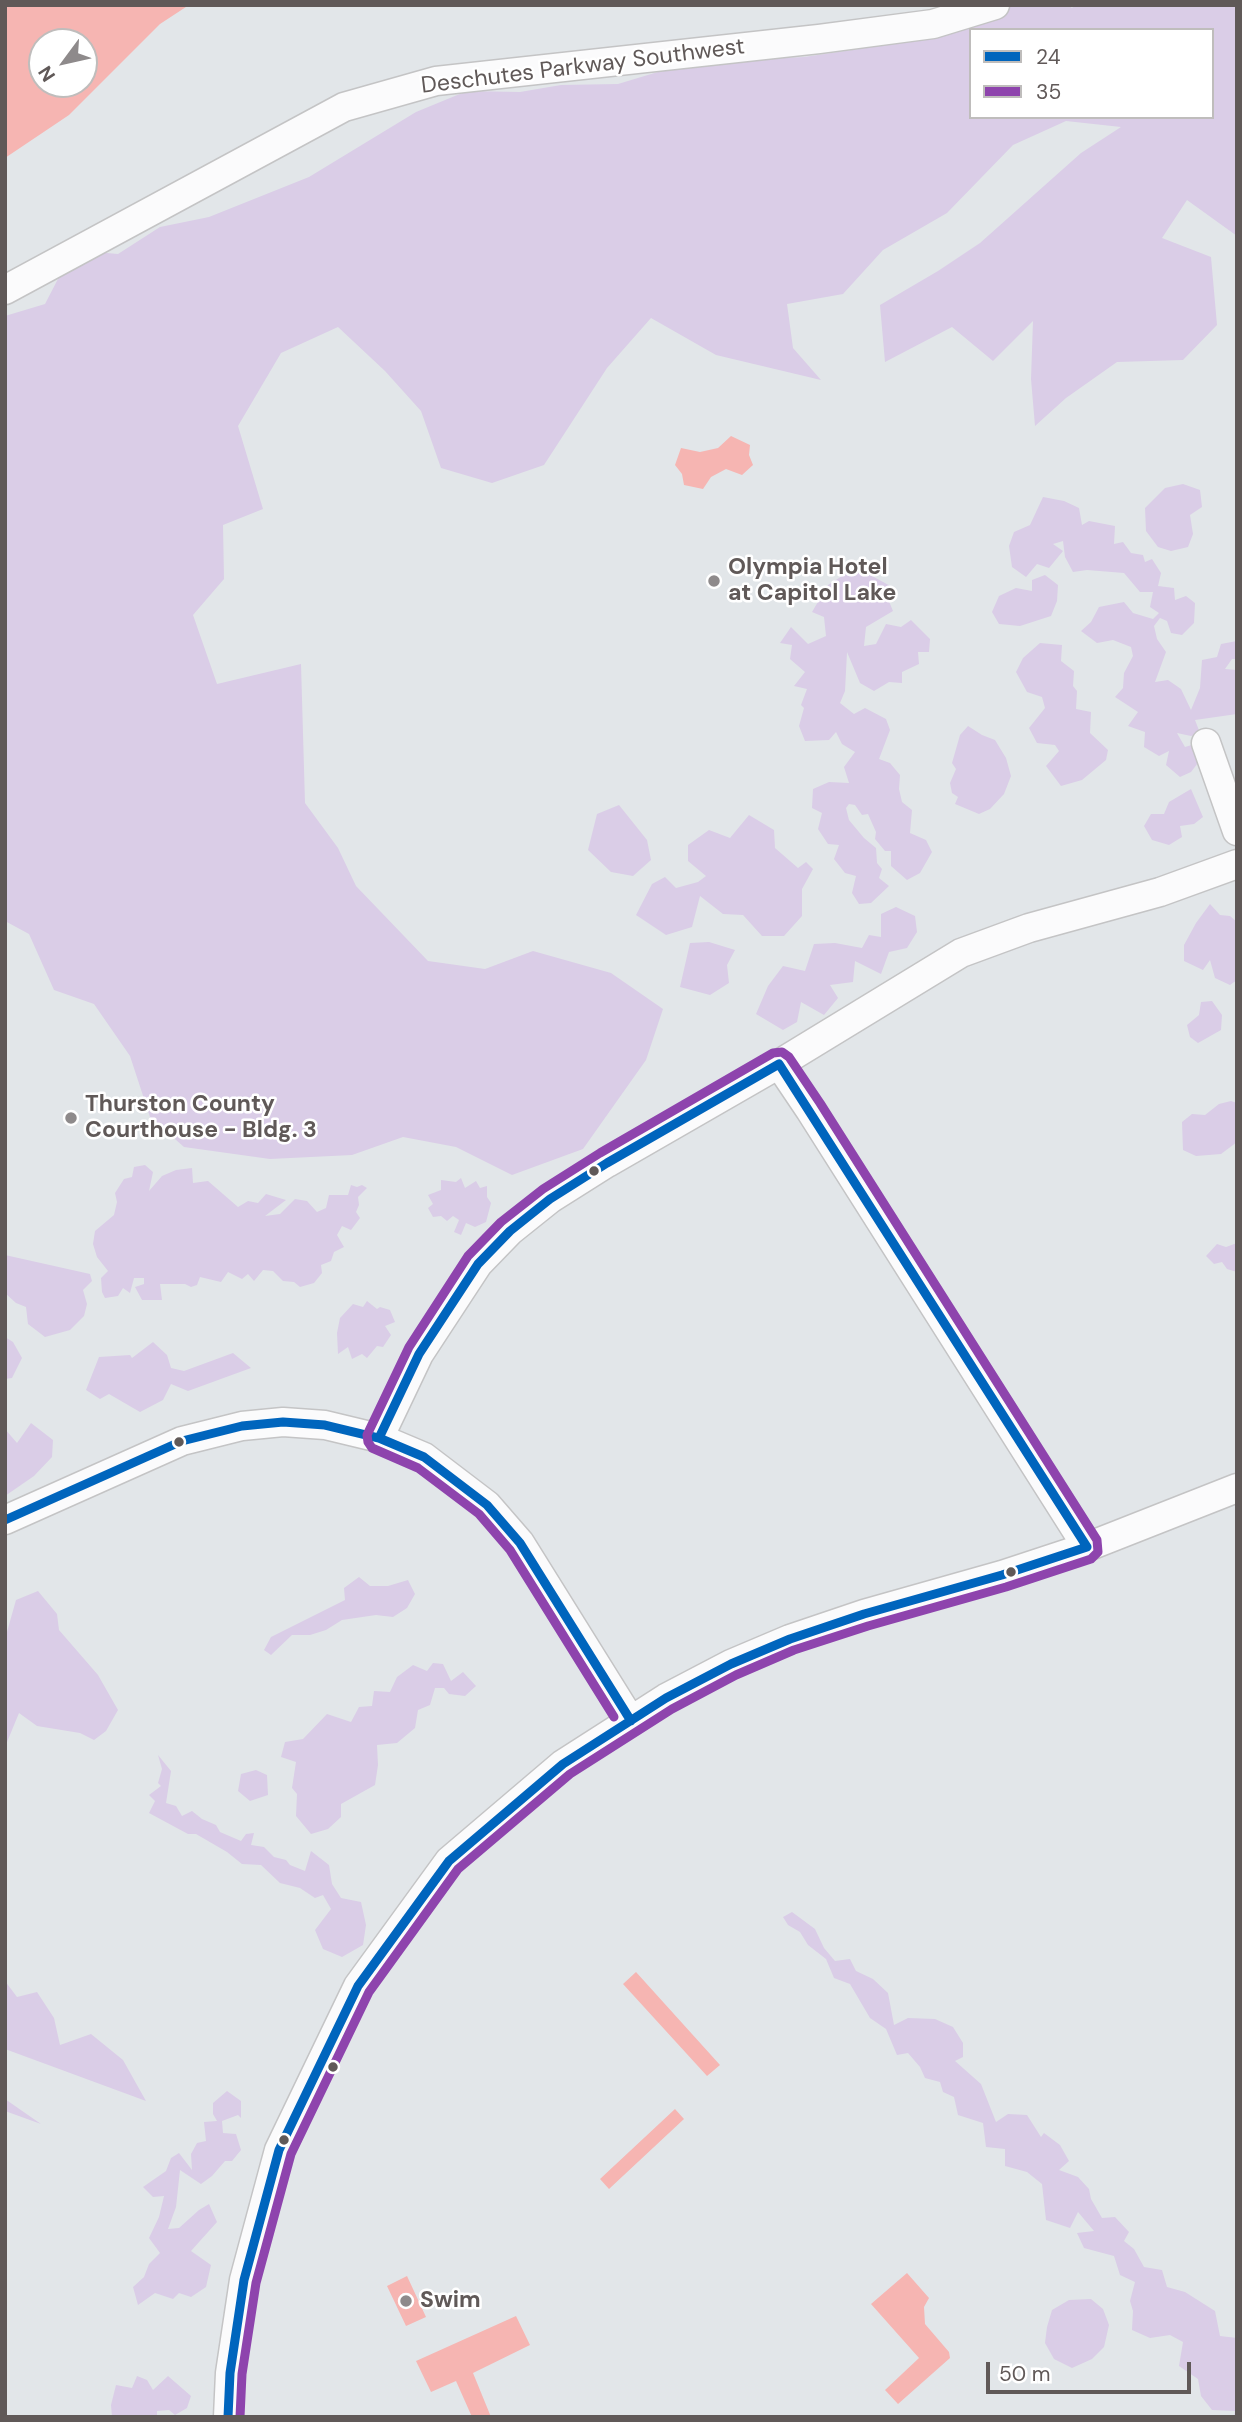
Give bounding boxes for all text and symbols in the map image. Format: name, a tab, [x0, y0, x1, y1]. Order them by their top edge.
north arrow	[28, 28, 98, 98]
legend	[969, 28, 1214, 119]
street label: Deschutes Parkway Southwest	[420, 33, 746, 101]
text: 24	[1036, 43, 1061, 71]
text: N	[32, 61, 61, 86]
text: 35	[1036, 78, 1061, 106]
place label: Olympia Hotel at Capitol Lake	[728, 554, 896, 608]
marker: Olympia Hotel at Capitol Lake	[706, 573, 722, 589]
place label: Thurston County Courthouse - Bldg. 3	[85, 1091, 317, 1145]
marker: Thurston County Courthouse - Bldg. 3	[63, 1110, 79, 1126]
unlabelled marker	[587, 1164, 601, 1178]
unlabelled marker	[172, 1435, 186, 1449]
unlabelled marker	[1004, 1565, 1018, 1579]
unlabelled marker	[326, 2060, 340, 2074]
unlabelled marker	[277, 2133, 291, 2147]
place label: Swim	[420, 2287, 481, 2315]
marker: Swim	[398, 2293, 414, 2309]
scale bar	[990, 2348, 1195, 2392]
text: 50 m	[999, 2360, 1050, 2388]

